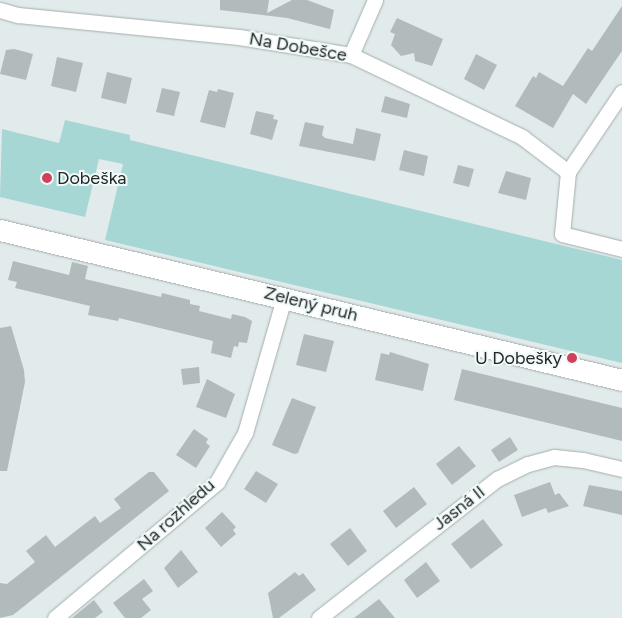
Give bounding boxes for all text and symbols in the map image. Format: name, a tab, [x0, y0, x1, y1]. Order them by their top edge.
street label: Na Dobešce	[247, 28, 349, 66]
place label: Dobeška	[57, 167, 126, 189]
marker: Dobeška	[41, 172, 53, 184]
street label: Zelený pruh	[262, 282, 360, 326]
place label: U Dobešky	[475, 347, 562, 369]
marker: U Dobešky	[566, 352, 578, 364]
street label: Na rozhledu	[133, 474, 219, 556]
street label: Jasná II	[429, 481, 489, 535]

